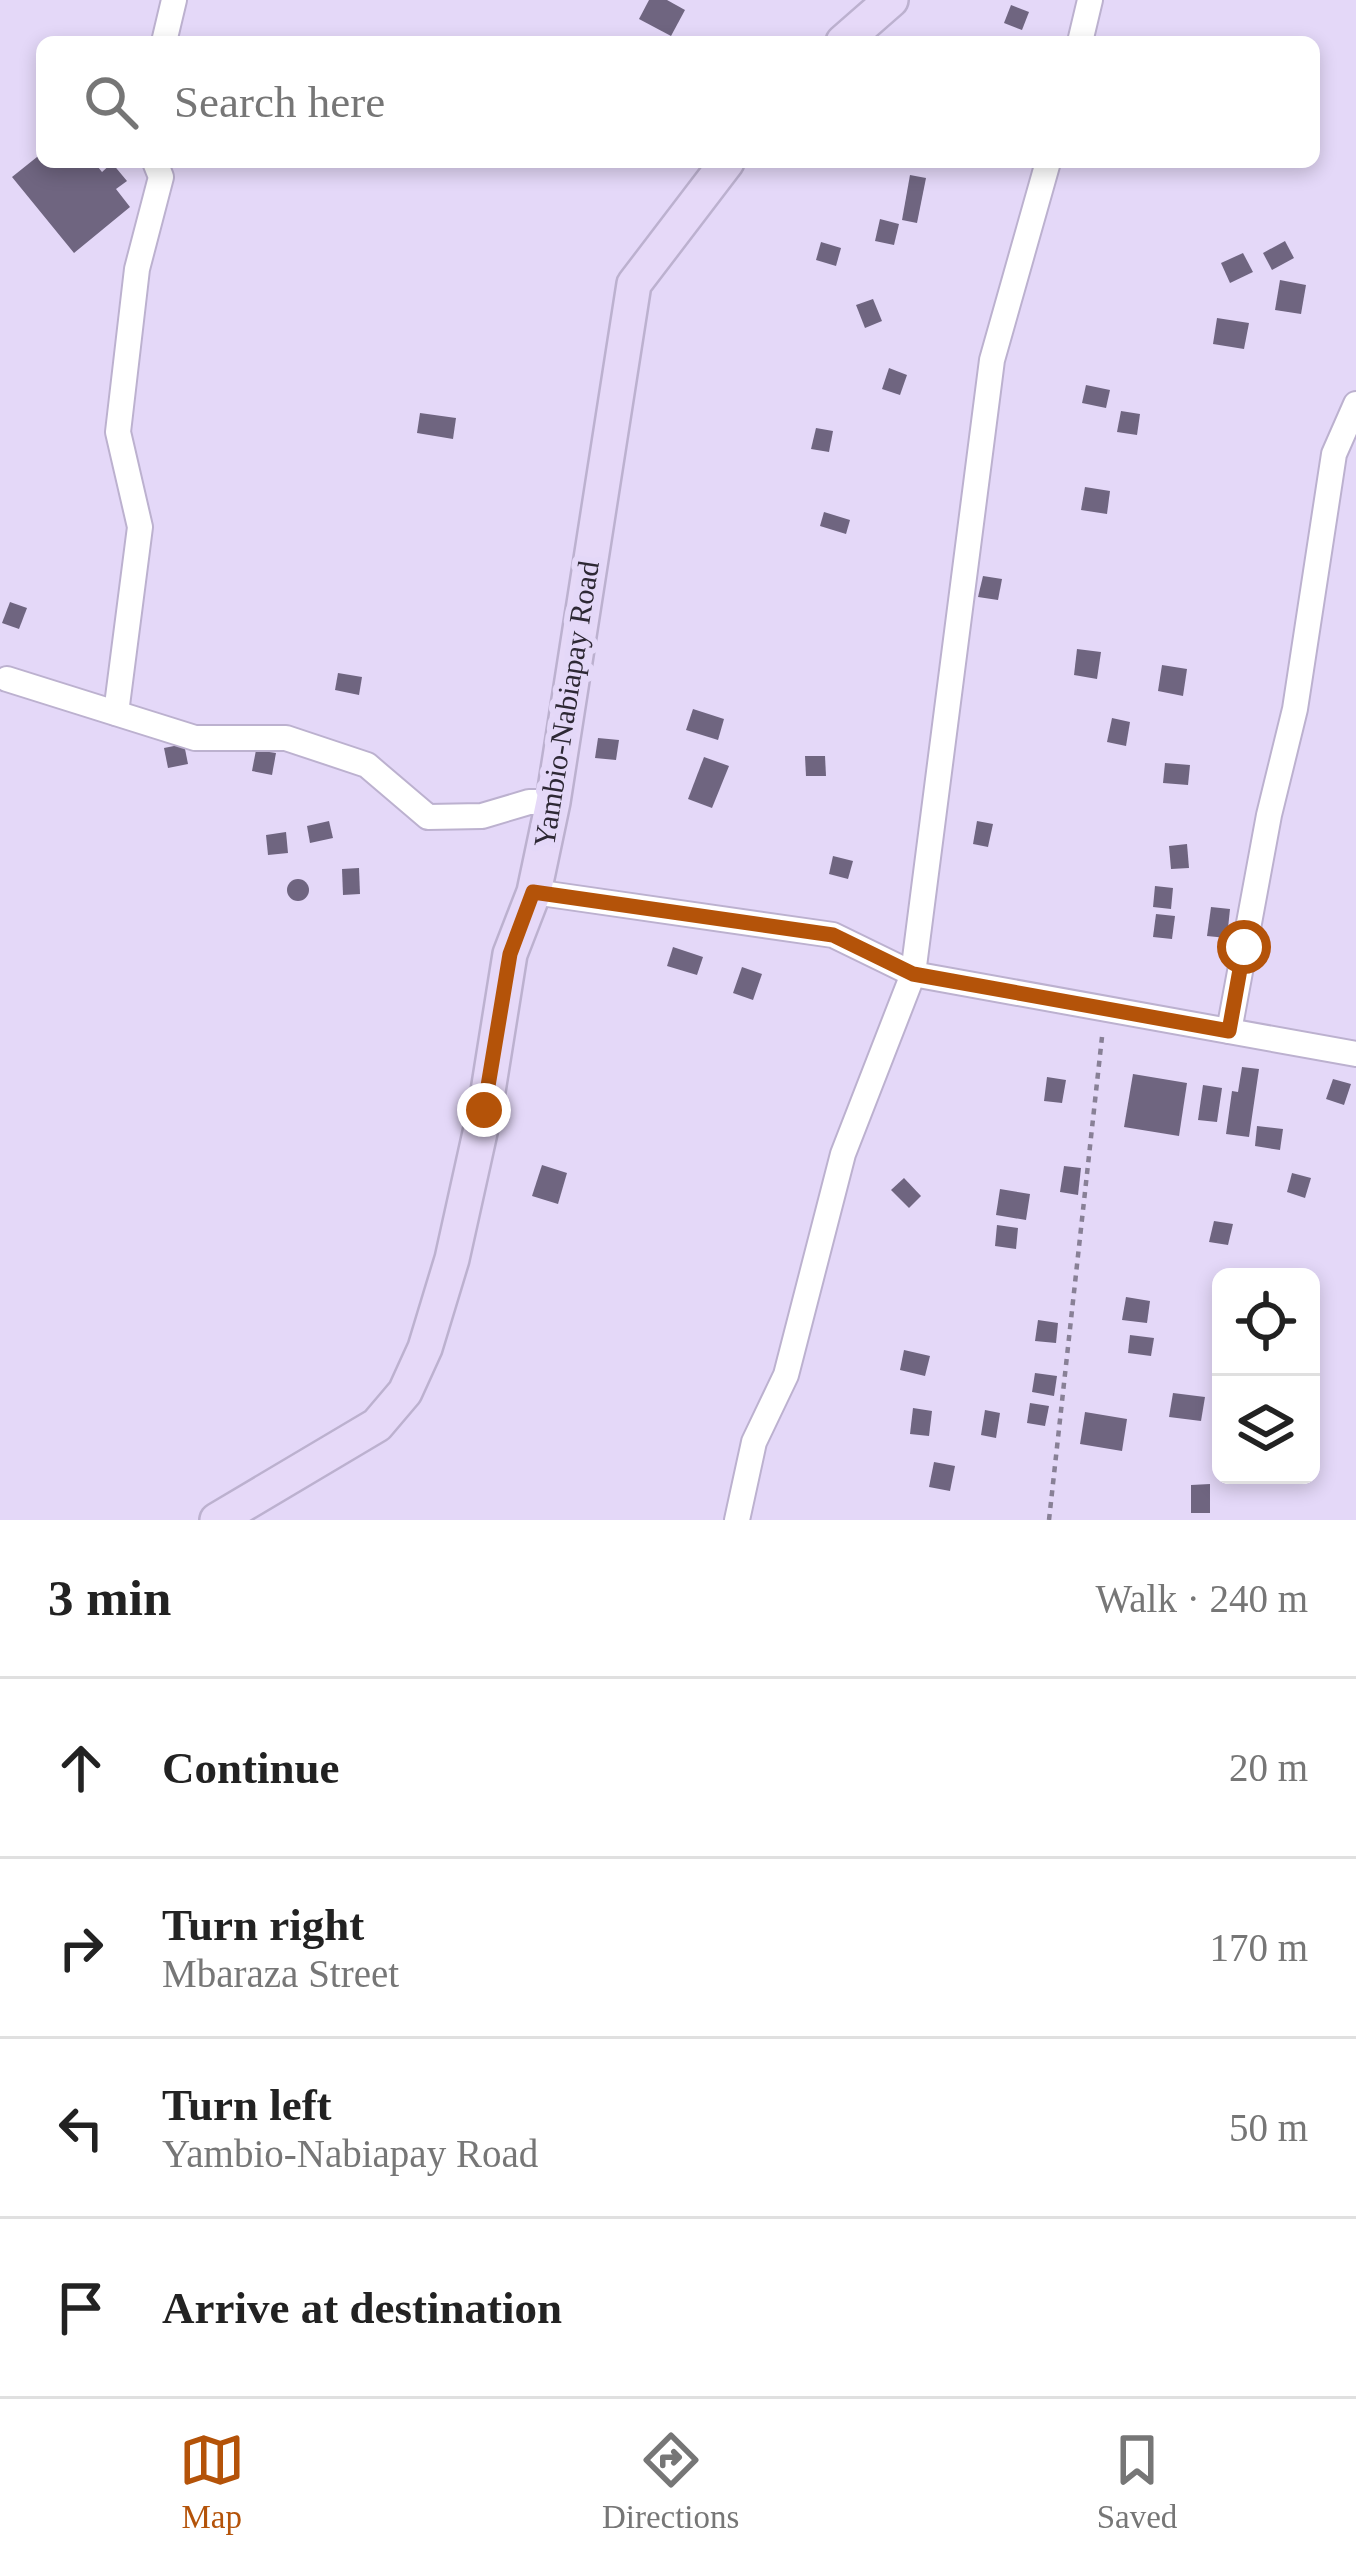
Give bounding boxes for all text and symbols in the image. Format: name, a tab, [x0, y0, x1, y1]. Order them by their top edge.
search box	[36, 36, 1320, 168]
icon: search	[78, 69, 144, 135]
text: Search here	[174, 77, 385, 127]
street label: Yambio-Nabiapay Road	[527, 558, 605, 850]
route start	[1217, 920, 1271, 974]
route end	[457, 1083, 511, 1137]
map controls	[1212, 1268, 1320, 1484]
button: locate	[1212, 1268, 1320, 1376]
button: layers	[1212, 1376, 1320, 1484]
text: 3 min	[48, 1570, 171, 1626]
text: Walk · 240 m	[1096, 1577, 1308, 1620]
icon: ahead	[48, 1735, 114, 1801]
text: Continue	[162, 1743, 340, 1793]
text: 20 m	[1229, 1746, 1308, 1789]
text: Turn right	[162, 1900, 364, 1950]
icon: right	[48, 1915, 114, 1981]
text: 170 m	[1209, 1926, 1308, 1969]
text: Mbaraza Street	[162, 1952, 399, 1995]
text: Turn left	[162, 2080, 332, 2130]
icon: left	[48, 2095, 114, 2161]
text: 50 m	[1229, 2106, 1308, 2149]
text: Yambio-Nabiapay Road	[162, 2132, 538, 2175]
icon: arrive	[48, 2275, 114, 2341]
text: Arrive at destination	[162, 2283, 562, 2333]
tab: Map	[179, 2427, 245, 2536]
tab: Directions	[602, 2427, 739, 2536]
tab: Saved	[1097, 2427, 1177, 2536]

